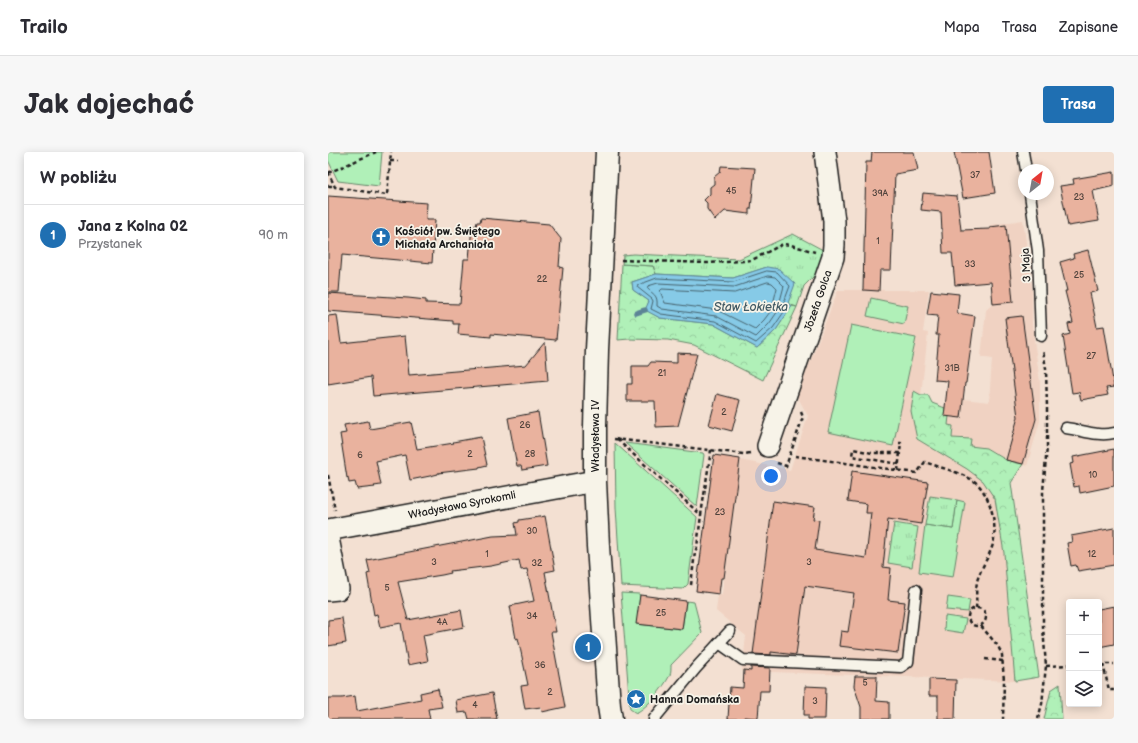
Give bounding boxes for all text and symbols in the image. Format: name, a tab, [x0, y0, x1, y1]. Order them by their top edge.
text: Trailo	[20, 16, 68, 39]
text: Mapa	[944, 19, 980, 36]
text: Trasa	[1002, 19, 1037, 36]
text: Zapisane	[1059, 19, 1118, 36]
button: Trasa	[1043, 86, 1114, 123]
text: Jak dojechać	[24, 88, 194, 121]
north arrow	[1018, 164, 1054, 200]
text: W pobliżu	[40, 168, 117, 188]
house number: 37	[970, 170, 981, 181]
house number: 45	[726, 186, 736, 197]
house number: 39A	[872, 188, 889, 199]
house number: 23	[1074, 192, 1085, 203]
text: Jana z Kolna 02	[78, 217, 188, 236]
place label: Kościół pw. Świętego Michała Archanioła	[395, 224, 500, 251]
church icon: Kościół pw. Świętego Michała Archanioła	[370, 226, 392, 248]
text: 1	[50, 227, 56, 243]
text: 90 m	[259, 227, 288, 243]
text: Przystanek	[78, 236, 142, 252]
house number: 1	[876, 236, 880, 247]
street label: 3 Maja	[1019, 248, 1033, 282]
house number: 33	[964, 259, 976, 270]
street label: Józefa Golca	[801, 268, 835, 334]
house number: 25	[1074, 270, 1084, 281]
house number: 22	[537, 274, 548, 285]
water label: Staw Łokietka	[714, 300, 788, 315]
house number: 27	[1086, 351, 1096, 362]
house number: 31B	[944, 363, 960, 374]
house number: 21	[658, 368, 666, 379]
street label: Władysława IV	[589, 400, 602, 472]
house number: 2	[721, 407, 727, 418]
house number: 26	[520, 420, 531, 431]
house number: 2	[467, 449, 473, 460]
house number: 28	[525, 449, 535, 460]
house number: 6	[357, 450, 363, 461]
your location	[761, 466, 781, 486]
house number: 10	[1089, 470, 1097, 481]
street label: Władysława Syrokomli	[407, 488, 517, 522]
house number: 23	[715, 507, 726, 518]
house number: 30	[527, 526, 537, 537]
house number: 1	[485, 549, 489, 560]
house number: 12	[1088, 549, 1097, 560]
house number: 3	[431, 557, 437, 568]
house number: 3	[806, 557, 812, 568]
house number: 32	[532, 558, 543, 569]
house number: 5	[384, 583, 390, 594]
map controls	[1066, 599, 1102, 707]
button: +	[1066, 599, 1102, 635]
house number: 25	[656, 608, 666, 619]
house number: 34	[526, 611, 538, 622]
house number: 4A	[437, 617, 448, 628]
pin: 1	[575, 632, 601, 662]
button: −	[1066, 635, 1102, 671]
house number: 36	[534, 660, 546, 671]
button: layers	[1066, 671, 1102, 707]
house number: 5	[862, 678, 868, 689]
house number: 2	[547, 687, 553, 698]
place icon: Hanna Domańska	[625, 688, 647, 710]
place label: Hanna Domańska	[650, 693, 739, 706]
house number: 3	[812, 696, 818, 707]
house number: 4	[472, 700, 478, 711]

